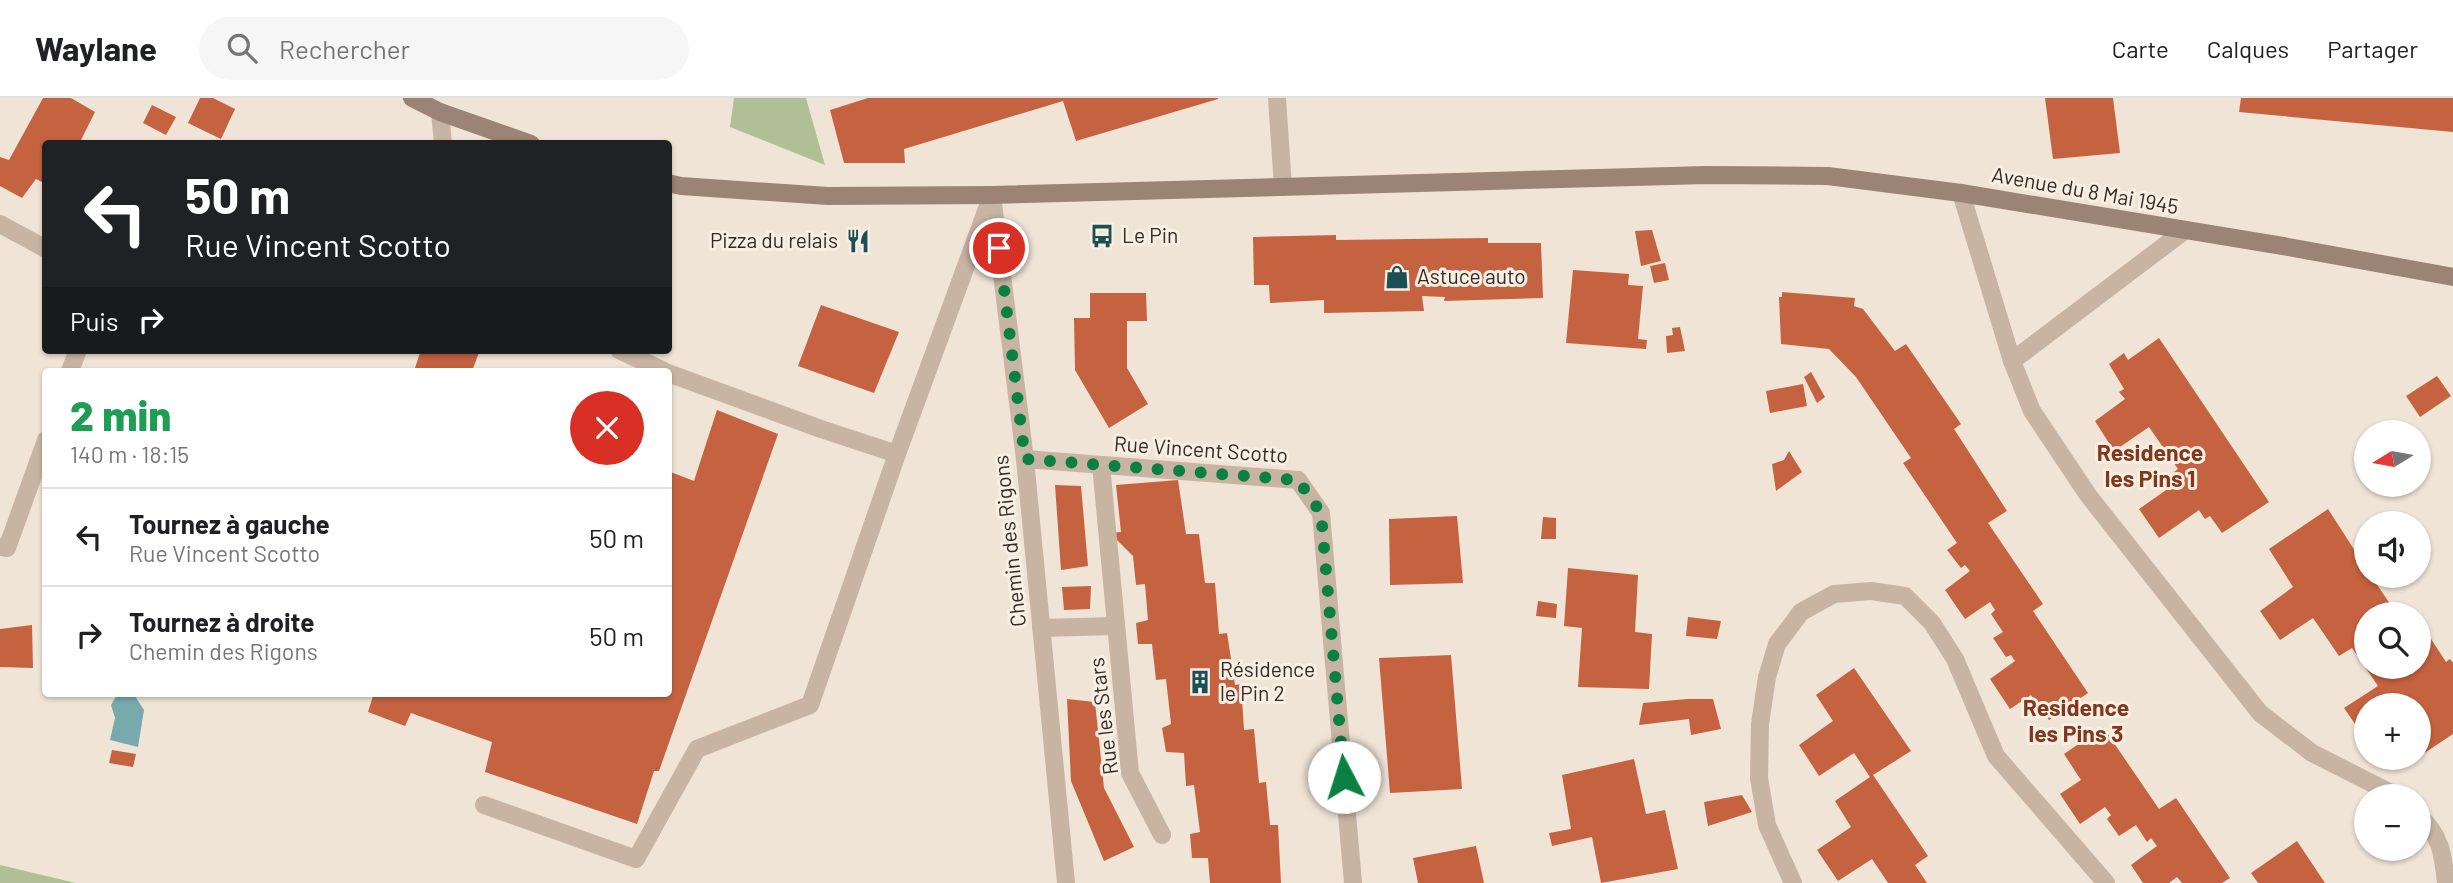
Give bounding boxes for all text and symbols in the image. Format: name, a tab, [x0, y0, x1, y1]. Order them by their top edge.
search box	[199, 17, 689, 80]
text: Waylane	[35, 28, 157, 68]
icon: search	[223, 29, 261, 67]
text: Rechercher	[279, 33, 410, 64]
text: Carte	[2112, 34, 2169, 63]
text: Calques	[2207, 34, 2289, 63]
text: Partager	[2327, 34, 2418, 63]
street label: Avenue du 8 Mai 1945	[1990, 161, 2180, 218]
text: 50 m	[185, 165, 290, 224]
icon: left	[70, 168, 161, 259]
pin	[969, 218, 1029, 278]
bus stop icon: Le Pin	[1088, 222, 1116, 250]
place label: Le Pin	[1122, 222, 1178, 247]
text: Rue Vincent Scotto	[185, 225, 451, 263]
place label: Pizza du relais	[710, 227, 838, 252]
restaurant icon: Pizza du relais	[844, 227, 872, 255]
icon: arrive	[980, 229, 1018, 267]
shop icon: Astuce auto	[1383, 263, 1411, 291]
place label: Astuce auto	[1417, 263, 1526, 288]
icon: right	[132, 301, 170, 339]
text: Puis	[70, 305, 118, 336]
text: 2 min	[70, 389, 171, 439]
button: close	[570, 391, 644, 465]
north arrow	[2354, 420, 2431, 497]
map controls	[2354, 420, 2431, 861]
street label: Rue Vincent Scotto	[1113, 430, 1289, 467]
district label: Residence les Pins 1	[2097, 438, 2203, 492]
text: 140 m · 18:15	[70, 440, 189, 468]
street label: Chemin des Rigons	[987, 454, 1030, 628]
text: Tournez à gauche	[129, 508, 330, 539]
button: sound	[2354, 511, 2431, 588]
icon: left	[70, 518, 108, 556]
text: 50 m	[589, 522, 644, 553]
text: Rue Vincent Scotto	[129, 539, 320, 567]
button: search	[2354, 602, 2431, 679]
text: Tournez à droite	[129, 606, 314, 637]
icon: right	[70, 616, 108, 654]
text: 50 m	[589, 620, 644, 651]
text: Chemin des Rigons	[129, 637, 318, 665]
street label: Rue les Stars	[1083, 656, 1122, 776]
place label: Résidence le Pin 2	[1220, 656, 1315, 705]
building icon: Résidence le Pin 2	[1186, 668, 1214, 696]
district label: Residence les Pins 3	[2023, 693, 2129, 747]
button: +	[2354, 693, 2431, 770]
position arrow	[1307, 740, 1381, 814]
button: −	[2354, 784, 2431, 861]

